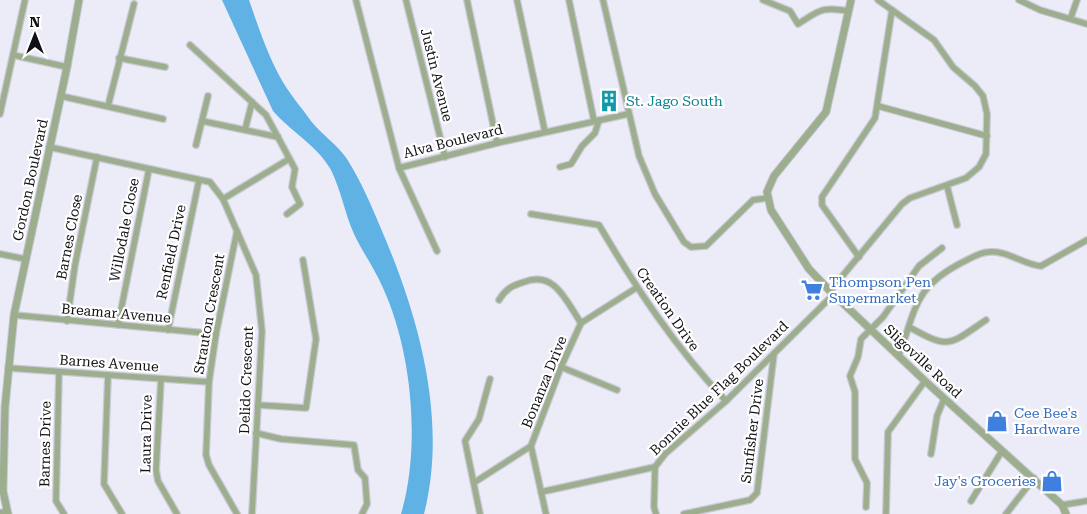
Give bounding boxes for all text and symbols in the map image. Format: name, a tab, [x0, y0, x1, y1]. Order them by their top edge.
north arrow	[10, 10, 60, 60]
text: N	[30, 14, 41, 30]
street label: Justin Avenue	[418, 27, 456, 124]
building icon: St. Jago South	[596, 88, 622, 114]
place label: St. Jago South	[626, 93, 723, 109]
street label: Gordon Boulevard	[9, 118, 51, 242]
street label: Alva Boulevard	[402, 121, 504, 161]
street label: Willodale Close	[106, 177, 142, 283]
street label: Barnes Close	[53, 193, 85, 281]
street label: Renfield Drive	[153, 203, 189, 301]
street label: Strauton Crescent	[191, 253, 227, 375]
street label: Creation Drive	[633, 264, 703, 354]
place label: Thompson Pen Supermarket	[829, 274, 931, 306]
supermarket icon: Thompson Pen Supermarket	[799, 277, 825, 303]
street label: Breamar Avenue	[60, 300, 172, 326]
street label: Bonnie Blue Flag Boulevard	[647, 318, 791, 458]
street label: Sligoville Road	[881, 321, 965, 401]
street label: Delido Crescent	[236, 326, 256, 434]
street label: Bonanza Drive	[518, 333, 570, 430]
street label: Barnes Avenue	[59, 352, 160, 374]
street label: Sunfisher Drive	[738, 377, 766, 484]
street label: Laura Drive	[137, 394, 155, 473]
street label: Barnes Drive	[36, 401, 54, 487]
place label: Cee Bee's Hardware	[1014, 405, 1080, 437]
shop icon: Cee Bee's Hardware	[984, 408, 1010, 434]
shop icon: Jay's Groceries	[1039, 468, 1065, 494]
place label: Jay's Groceries	[934, 473, 1036, 489]

